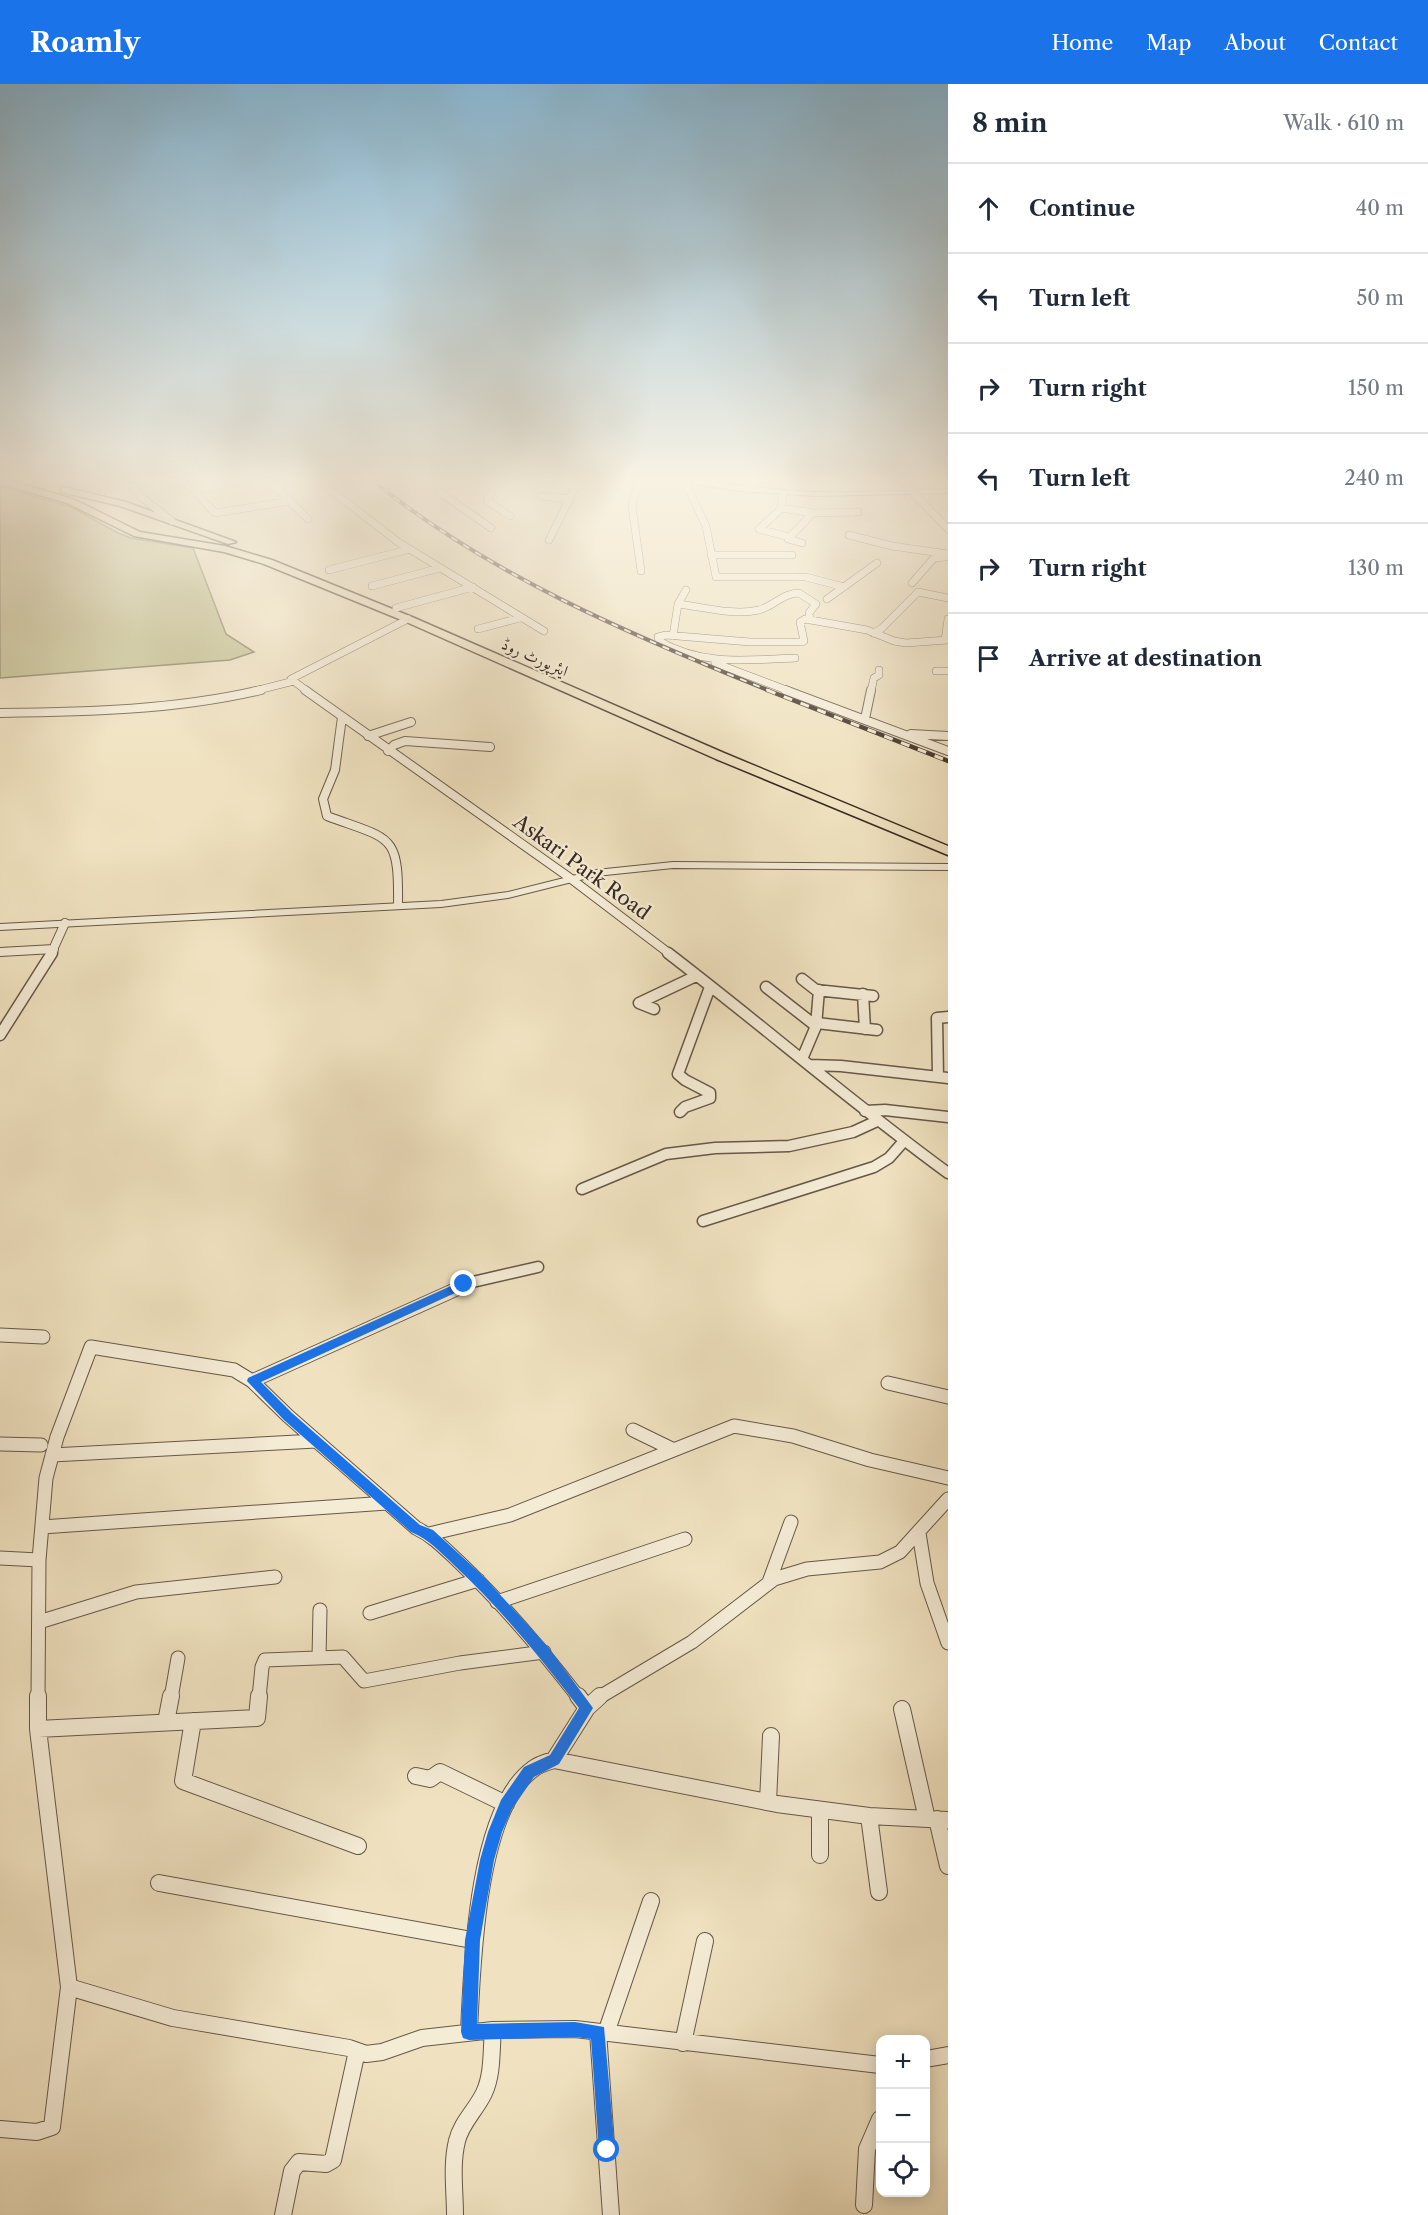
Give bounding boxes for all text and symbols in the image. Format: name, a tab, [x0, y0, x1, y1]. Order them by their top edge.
text: Roamly	[30, 25, 140, 59]
text: Home	[1052, 30, 1113, 55]
text: Map	[1146, 30, 1191, 55]
text: About	[1224, 30, 1286, 55]
text: Contact	[1319, 30, 1398, 55]
text: 8 min	[972, 107, 1048, 139]
text: Walk · 610 m	[1283, 111, 1404, 135]
icon: ahead	[972, 192, 1005, 225]
text: Continue	[1029, 195, 1135, 222]
text: 40 m	[1356, 196, 1404, 220]
icon: left	[972, 282, 1005, 315]
text: Turn left	[1029, 285, 1130, 312]
text: 50 m	[1357, 286, 1404, 310]
icon: right	[972, 372, 1005, 405]
text: Turn right	[1029, 375, 1147, 402]
text: 150 m	[1348, 376, 1404, 400]
icon: left	[972, 462, 1005, 495]
text: Turn left	[1029, 465, 1130, 492]
text: 240 m	[1344, 466, 1404, 490]
icon: right	[972, 552, 1005, 585]
text: Turn right	[1029, 555, 1147, 582]
text: 130 m	[1348, 556, 1404, 580]
street label: ایئرپورٹ روڈ	[498, 633, 571, 682]
icon: arrive	[972, 642, 1005, 675]
text: Arrive at destination	[1029, 645, 1262, 672]
street label: Askari Park Road	[508, 809, 655, 925]
route end	[450, 1270, 476, 1296]
map controls	[876, 2035, 930, 2197]
button: +	[876, 2035, 930, 2089]
button: −	[876, 2089, 930, 2143]
route start	[593, 2136, 619, 2162]
button: locate	[876, 2143, 930, 2197]

